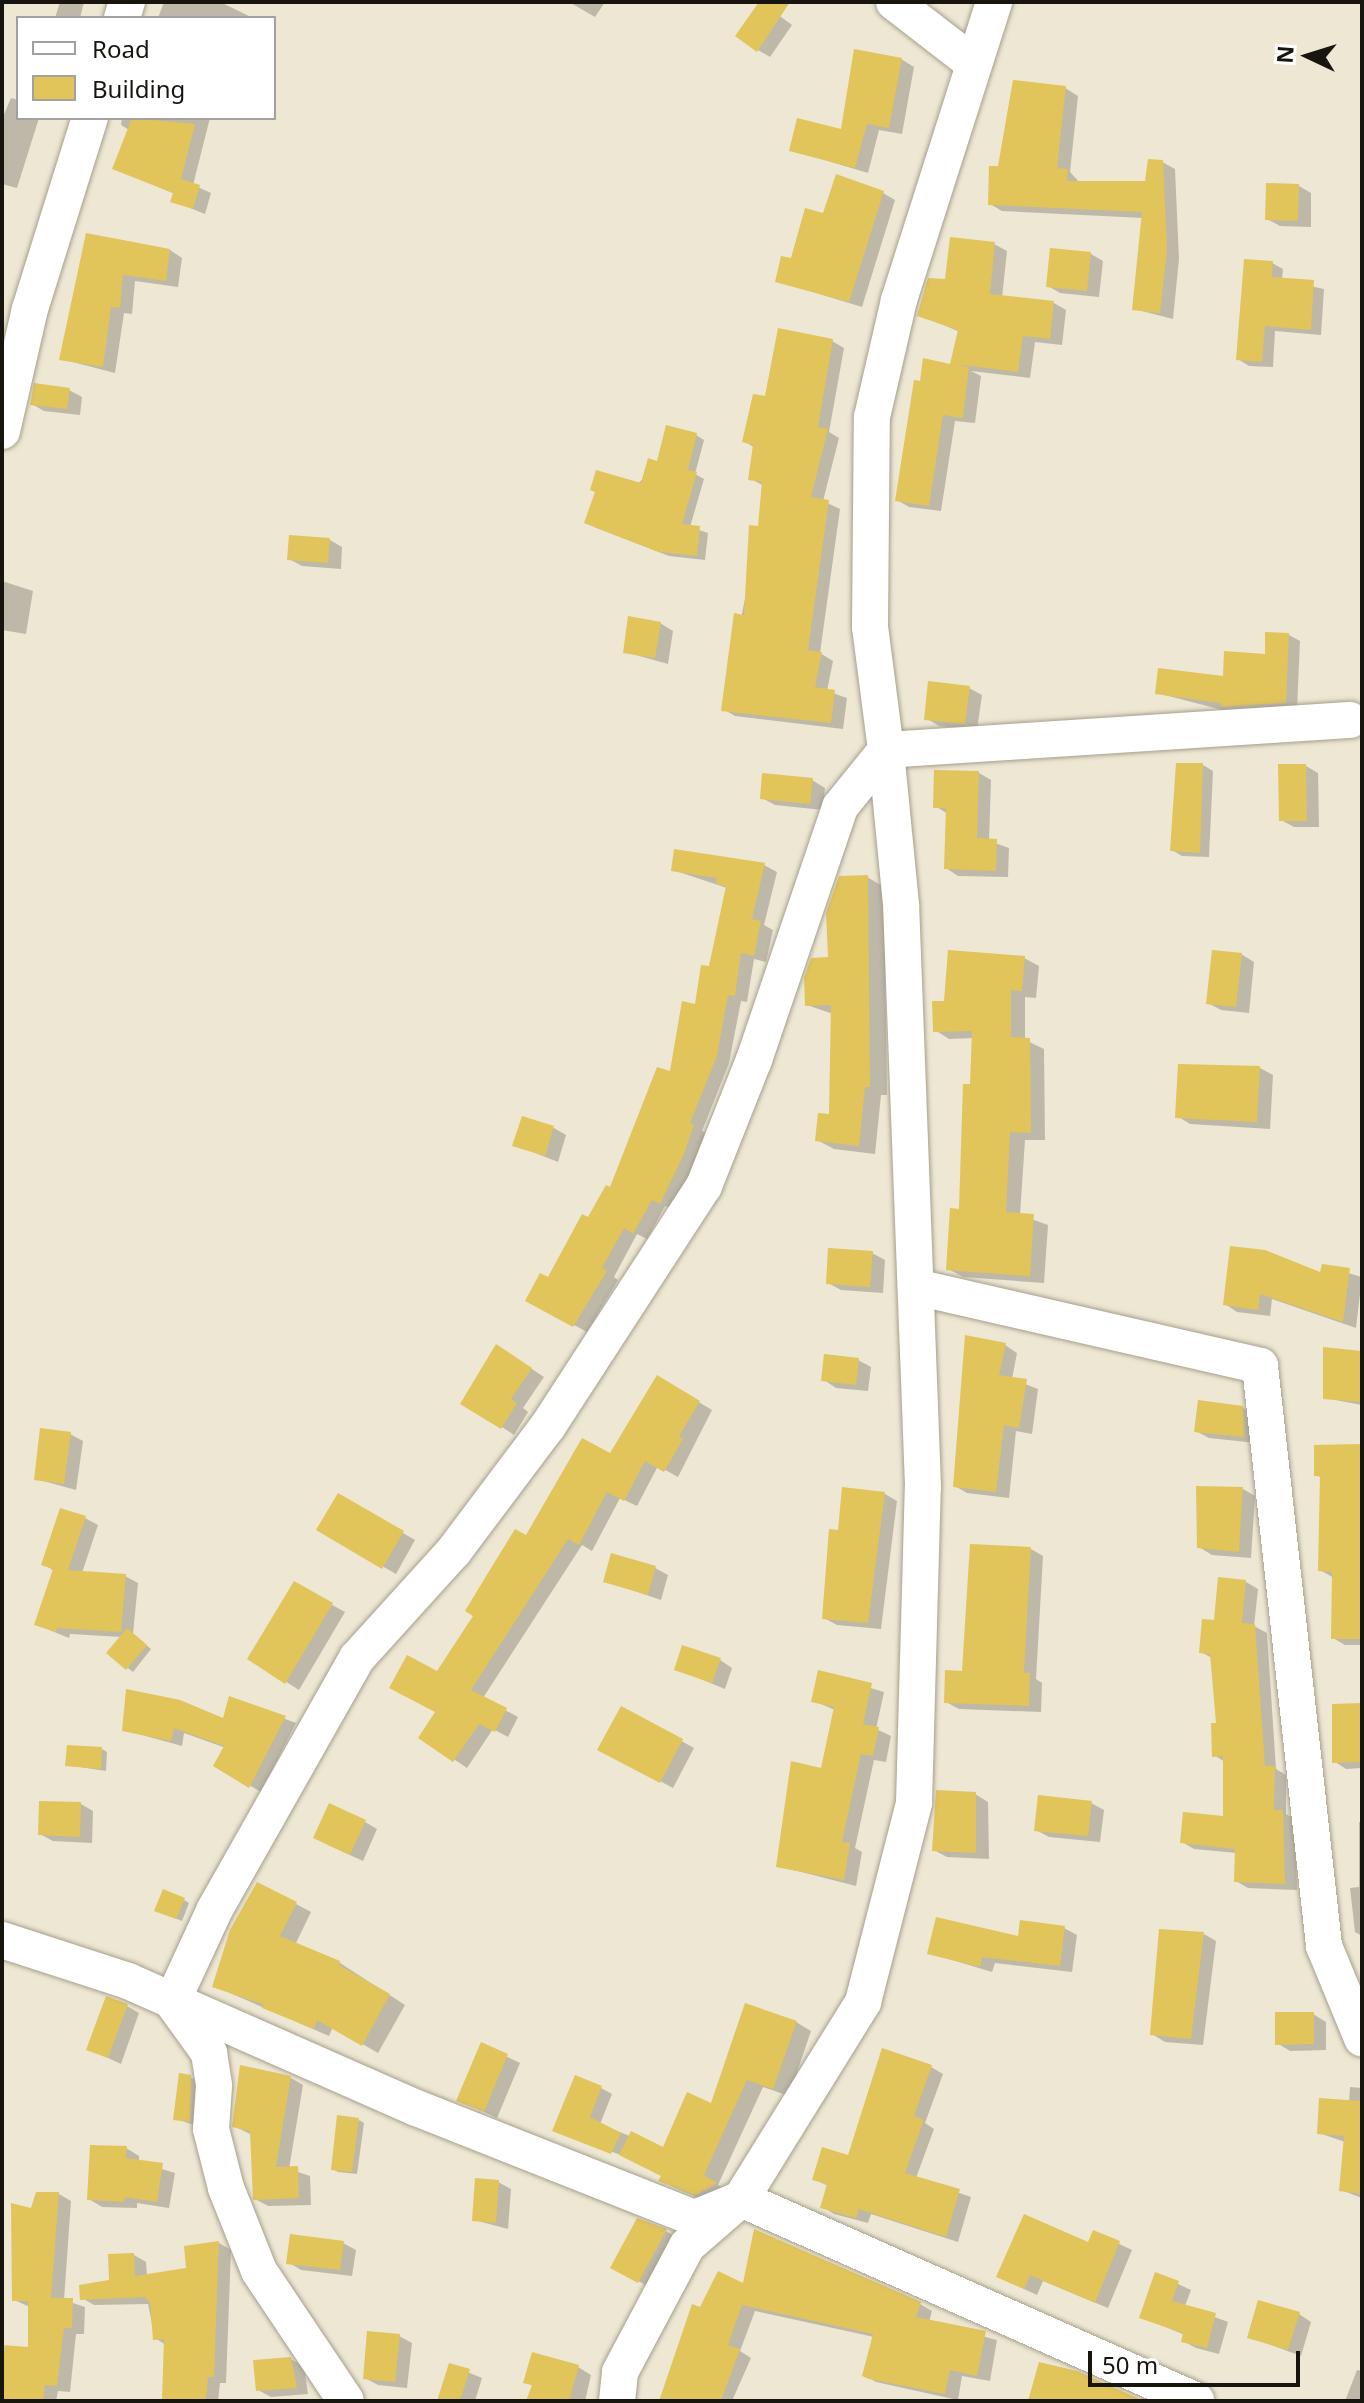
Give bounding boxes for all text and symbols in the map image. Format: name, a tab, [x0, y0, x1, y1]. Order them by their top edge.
legend	[16, 16, 276, 120]
north arrow	[1268, 16, 1348, 96]
text: Road	[92, 32, 150, 65]
text: N	[1268, 44, 1300, 64]
text: Building	[92, 72, 185, 105]
scale bar	[1092, 2335, 1304, 2385]
text: 50 m	[1102, 2348, 1158, 2381]

